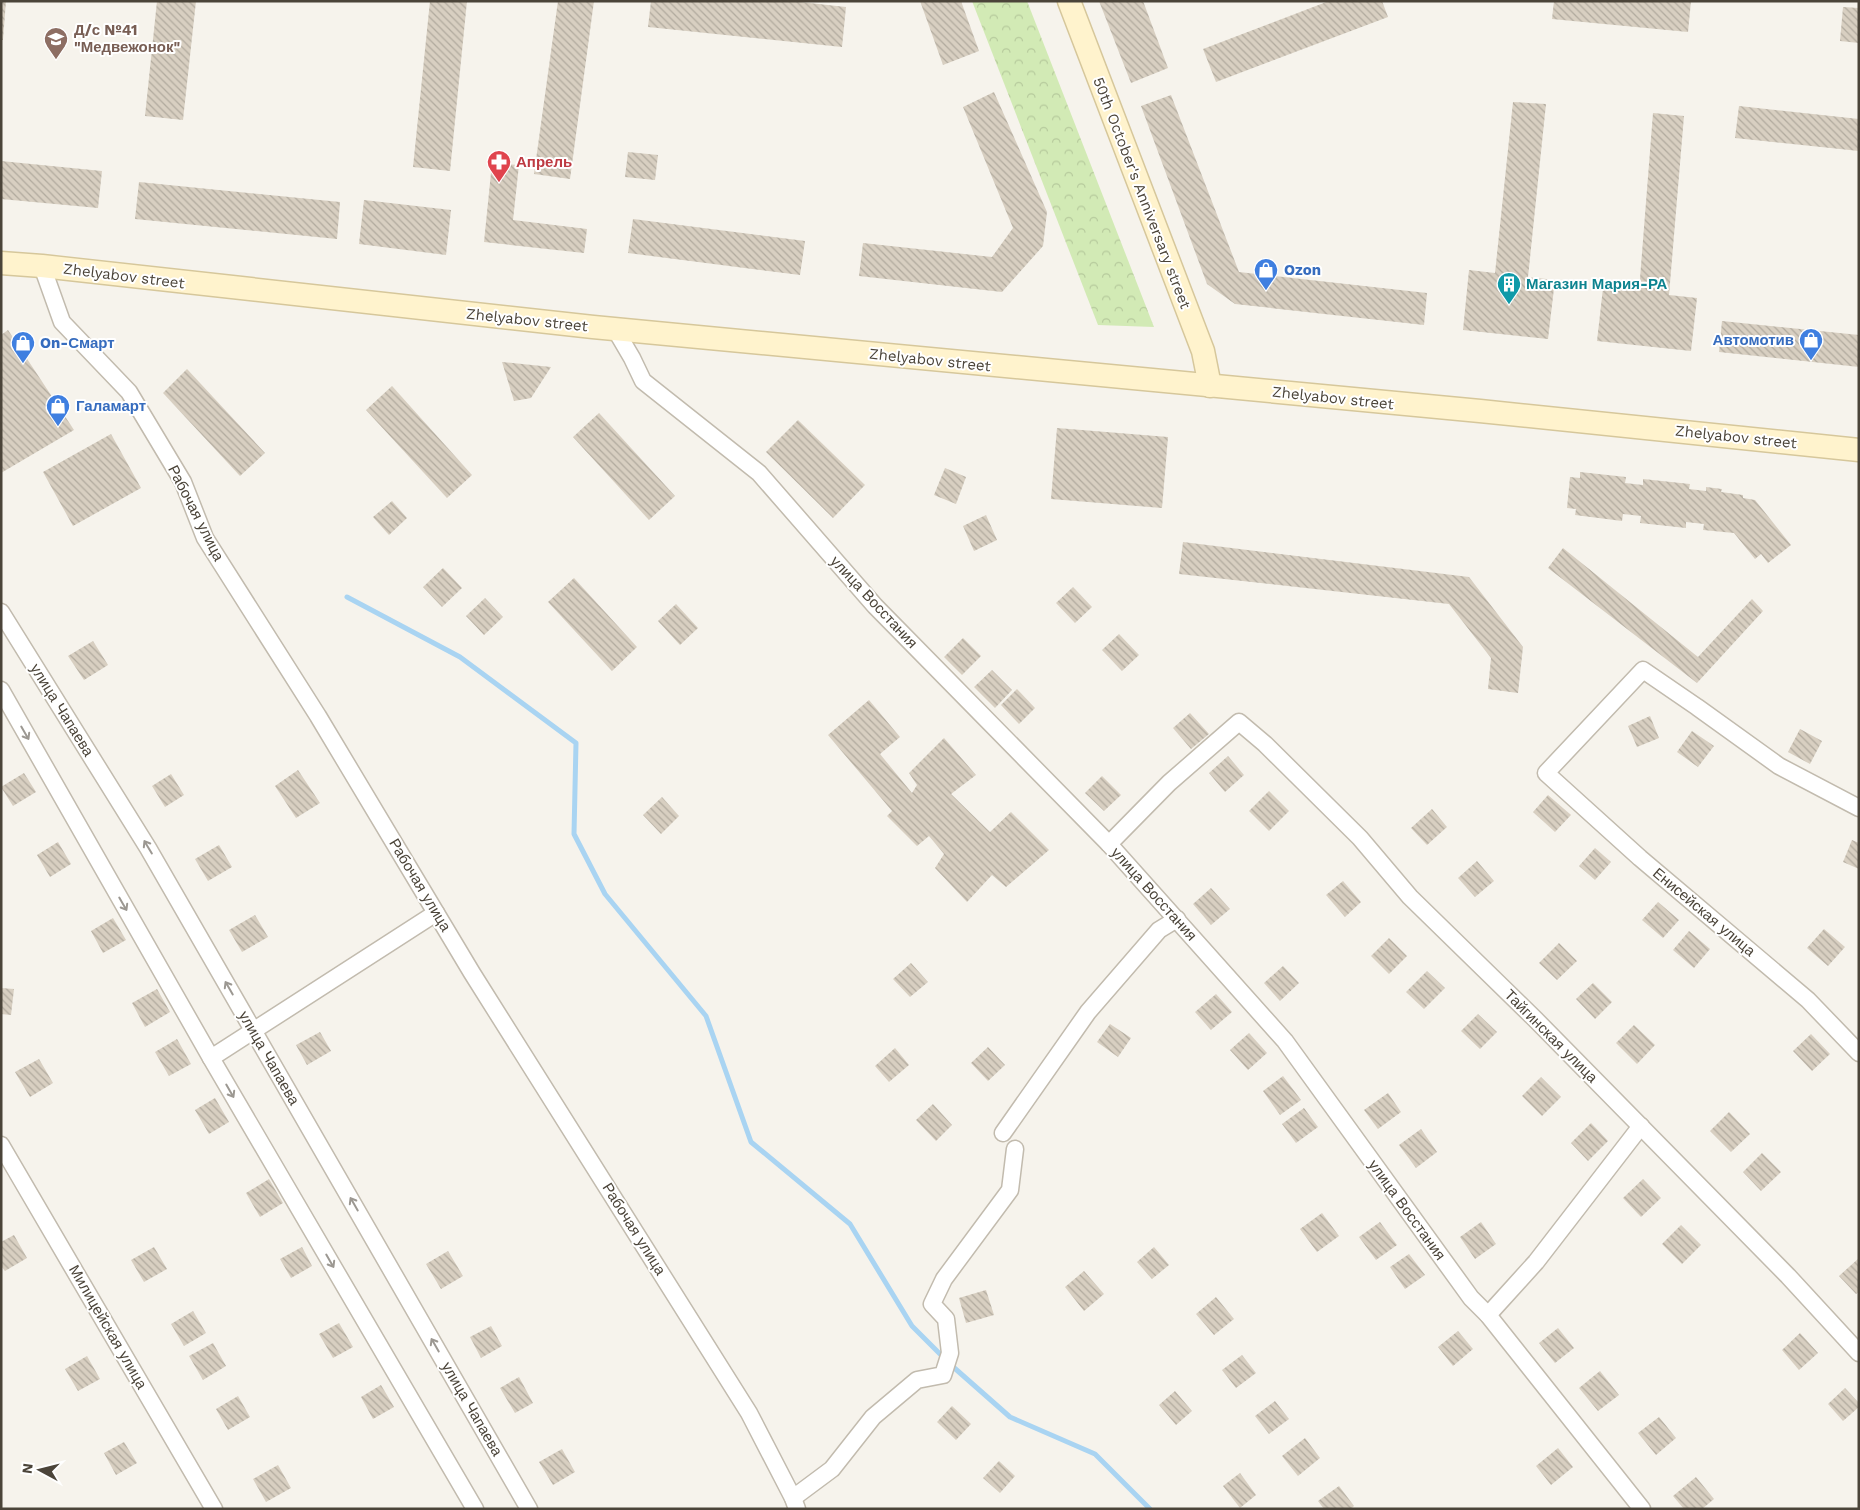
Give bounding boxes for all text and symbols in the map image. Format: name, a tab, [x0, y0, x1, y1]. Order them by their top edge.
place label: Д/с №41 "Медвежонок"	[74, 21, 180, 56]
school or university icon: Д/с №41 "Медвежонок"	[43, 26, 69, 60]
street label: 50th October's Anniversary street	[1089, 75, 1195, 312]
pharmacy icon: Апрель	[486, 149, 512, 183]
place label: Апрель	[516, 153, 572, 171]
shop icon: Ozon	[1253, 257, 1279, 291]
street label: Zhelyabov street	[62, 260, 186, 292]
place label: Ozon	[1284, 261, 1321, 279]
building icon: Магазин Мария-РА	[1496, 271, 1522, 305]
place label: Магазин Мария-РА	[1526, 275, 1668, 293]
street label: Zhelyabov street	[465, 305, 589, 335]
shop icon: Автомотив	[1798, 327, 1824, 361]
shop icon: On-Смарт	[10, 330, 36, 364]
place label: Автомотив	[1713, 331, 1794, 349]
place label: On-Смарт	[40, 334, 115, 352]
street label: Zhelyabov street	[868, 345, 992, 375]
street label: Zhelyabov street	[1271, 383, 1395, 413]
shop icon: Галамарт	[45, 393, 71, 427]
place label: Галамарт	[76, 397, 146, 415]
street label: Zhelyabov street	[1674, 422, 1798, 452]
street label: Рабочая улица	[164, 462, 228, 564]
street label: улица Восстания	[827, 552, 921, 652]
street label: улица Чапаева	[26, 660, 98, 760]
one-way arrow	[20, 726, 30, 740]
street label: Рабочая улица	[385, 835, 455, 935]
one-way arrow	[142, 841, 152, 855]
street label: улица Восстания	[1107, 844, 1201, 944]
street label: Енисейская улица	[1649, 864, 1759, 960]
one-way arrow	[118, 897, 128, 912]
one-way arrow	[224, 980, 234, 995]
street label: Тайгинская улица	[1501, 986, 1602, 1087]
street label: улица Чапаева	[235, 1008, 304, 1109]
one-way arrow	[226, 1083, 236, 1097]
street label: улица Восстания	[1365, 1156, 1449, 1264]
street label: Рабочая улица	[599, 1180, 670, 1279]
one-way arrow	[348, 1198, 358, 1212]
one-way arrow	[326, 1254, 336, 1268]
street label: Милицейская улица	[65, 1262, 151, 1393]
one-way arrow	[430, 1338, 440, 1353]
street label: улица Чапаева	[438, 1359, 507, 1460]
north arrow	[15, 1445, 65, 1495]
text: N	[19, 1462, 36, 1475]

